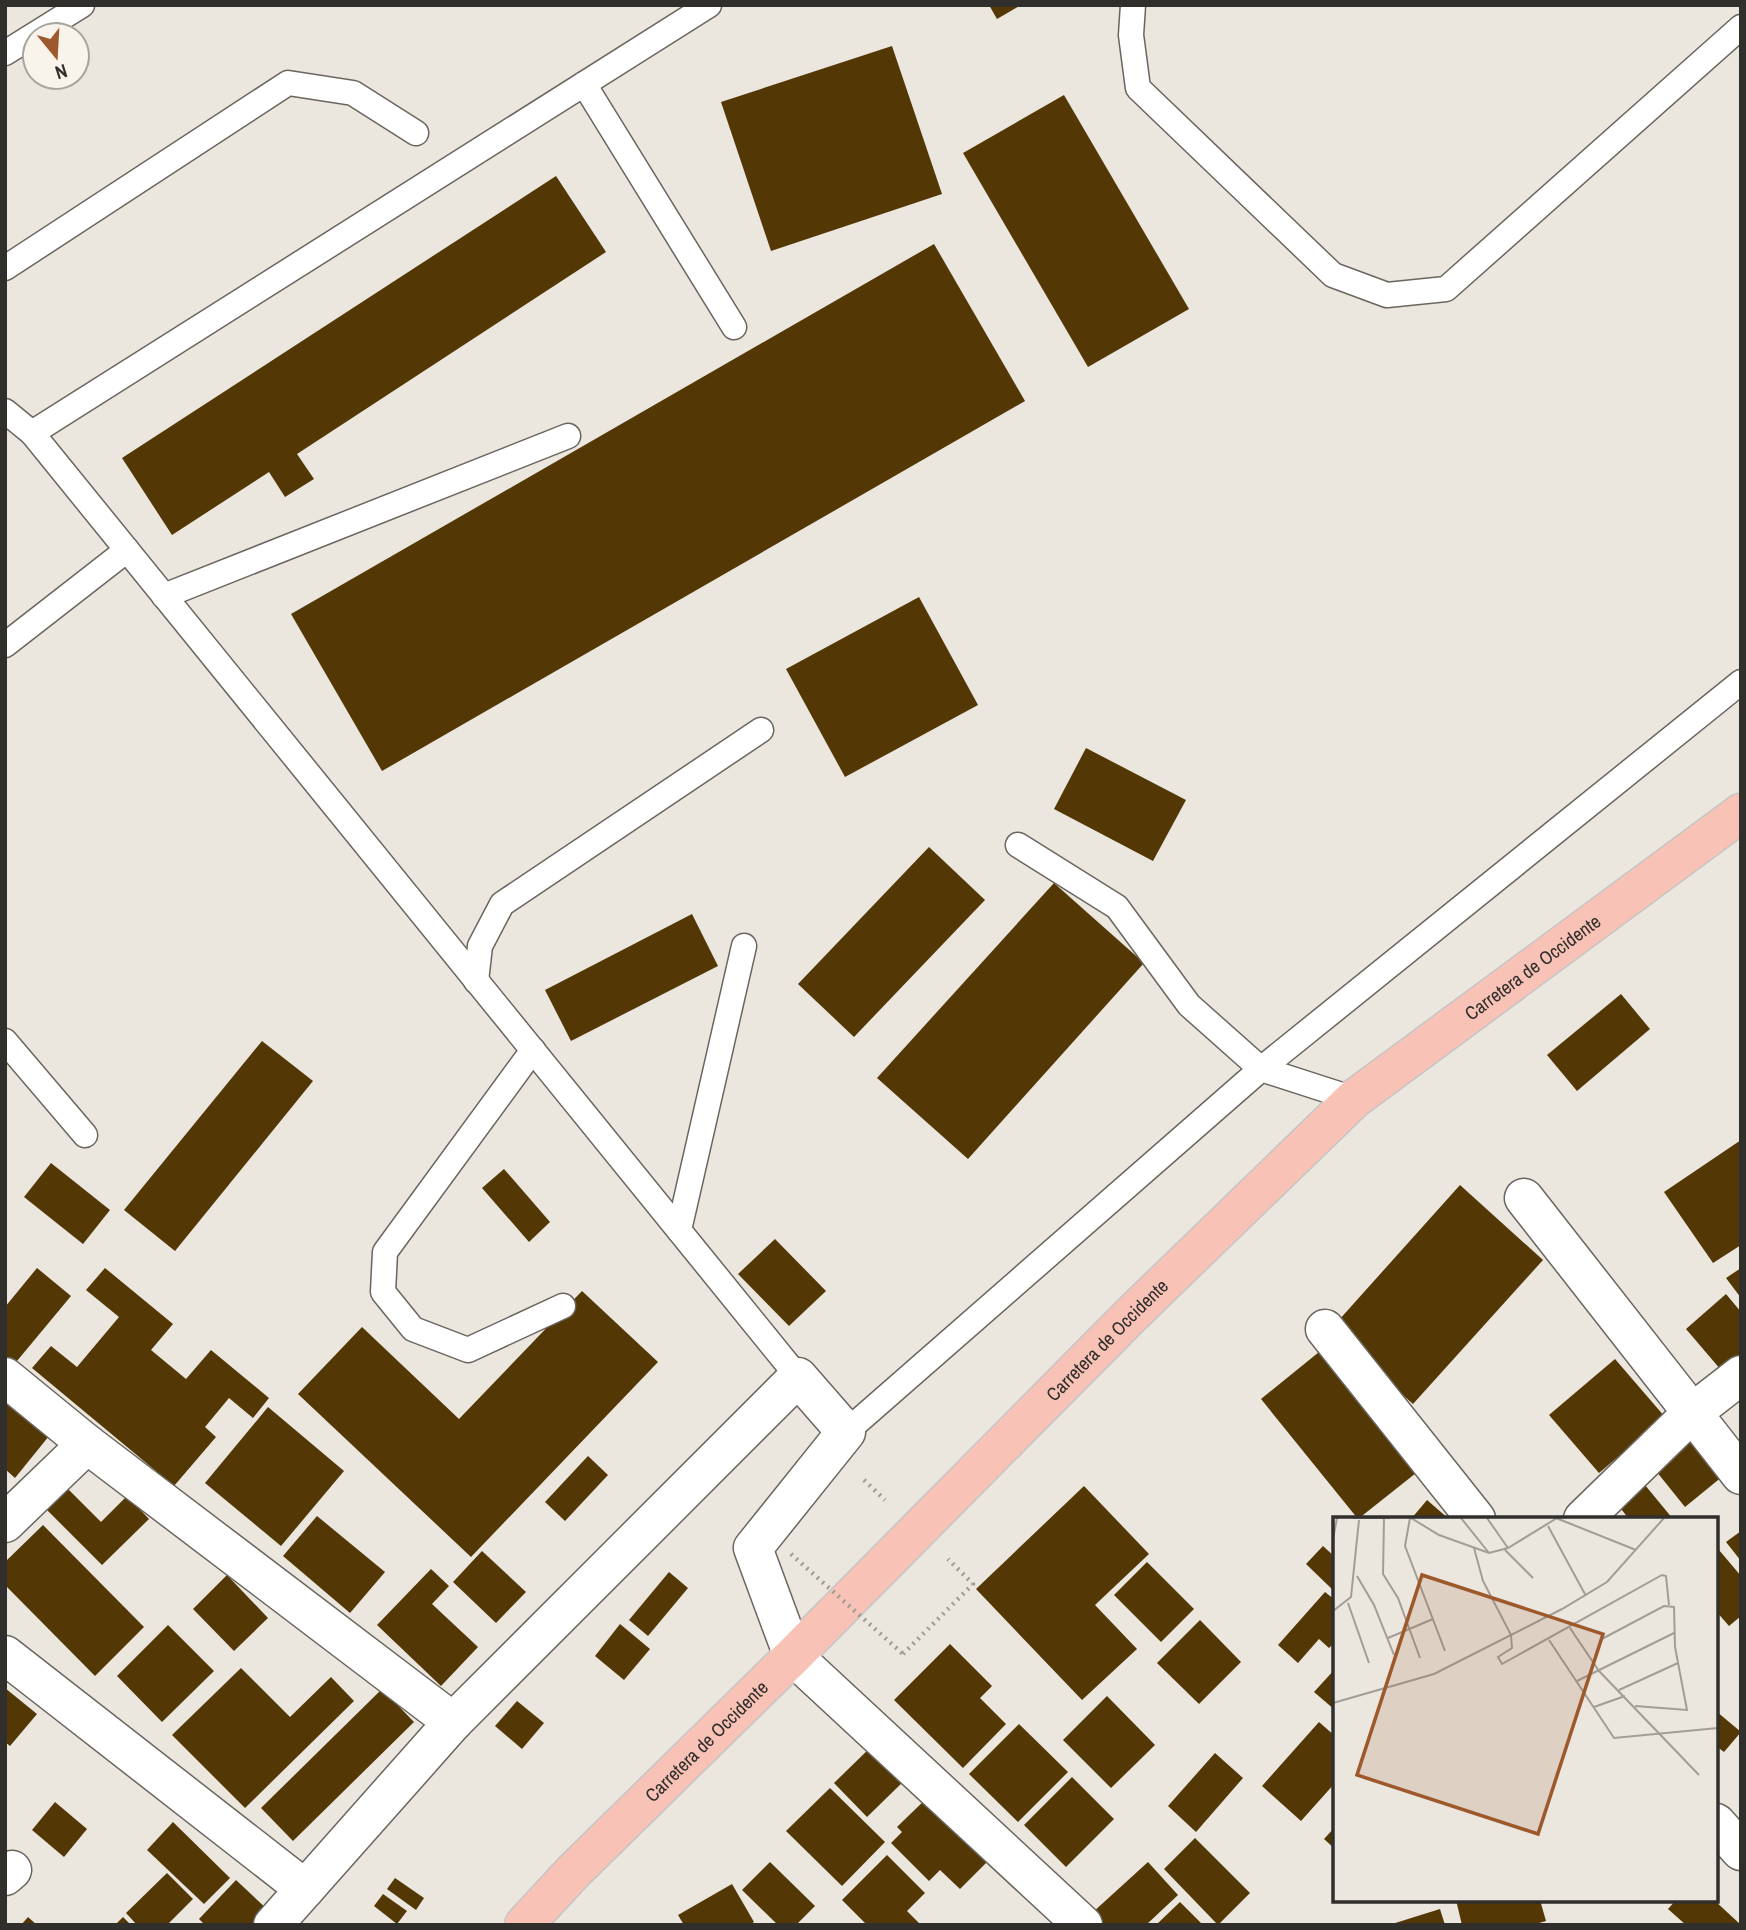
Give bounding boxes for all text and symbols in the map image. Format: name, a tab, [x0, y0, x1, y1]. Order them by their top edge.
north arrow	[21, 21, 91, 91]
text: N	[52, 58, 71, 86]
street label: Carretera de Occidente	[1459, 908, 1606, 1026]
street label: Carretera de Occidente	[1040, 1273, 1174, 1407]
inset map	[1333, 1517, 1718, 1902]
street label: Carretera de Occidente	[639, 1675, 774, 1807]

